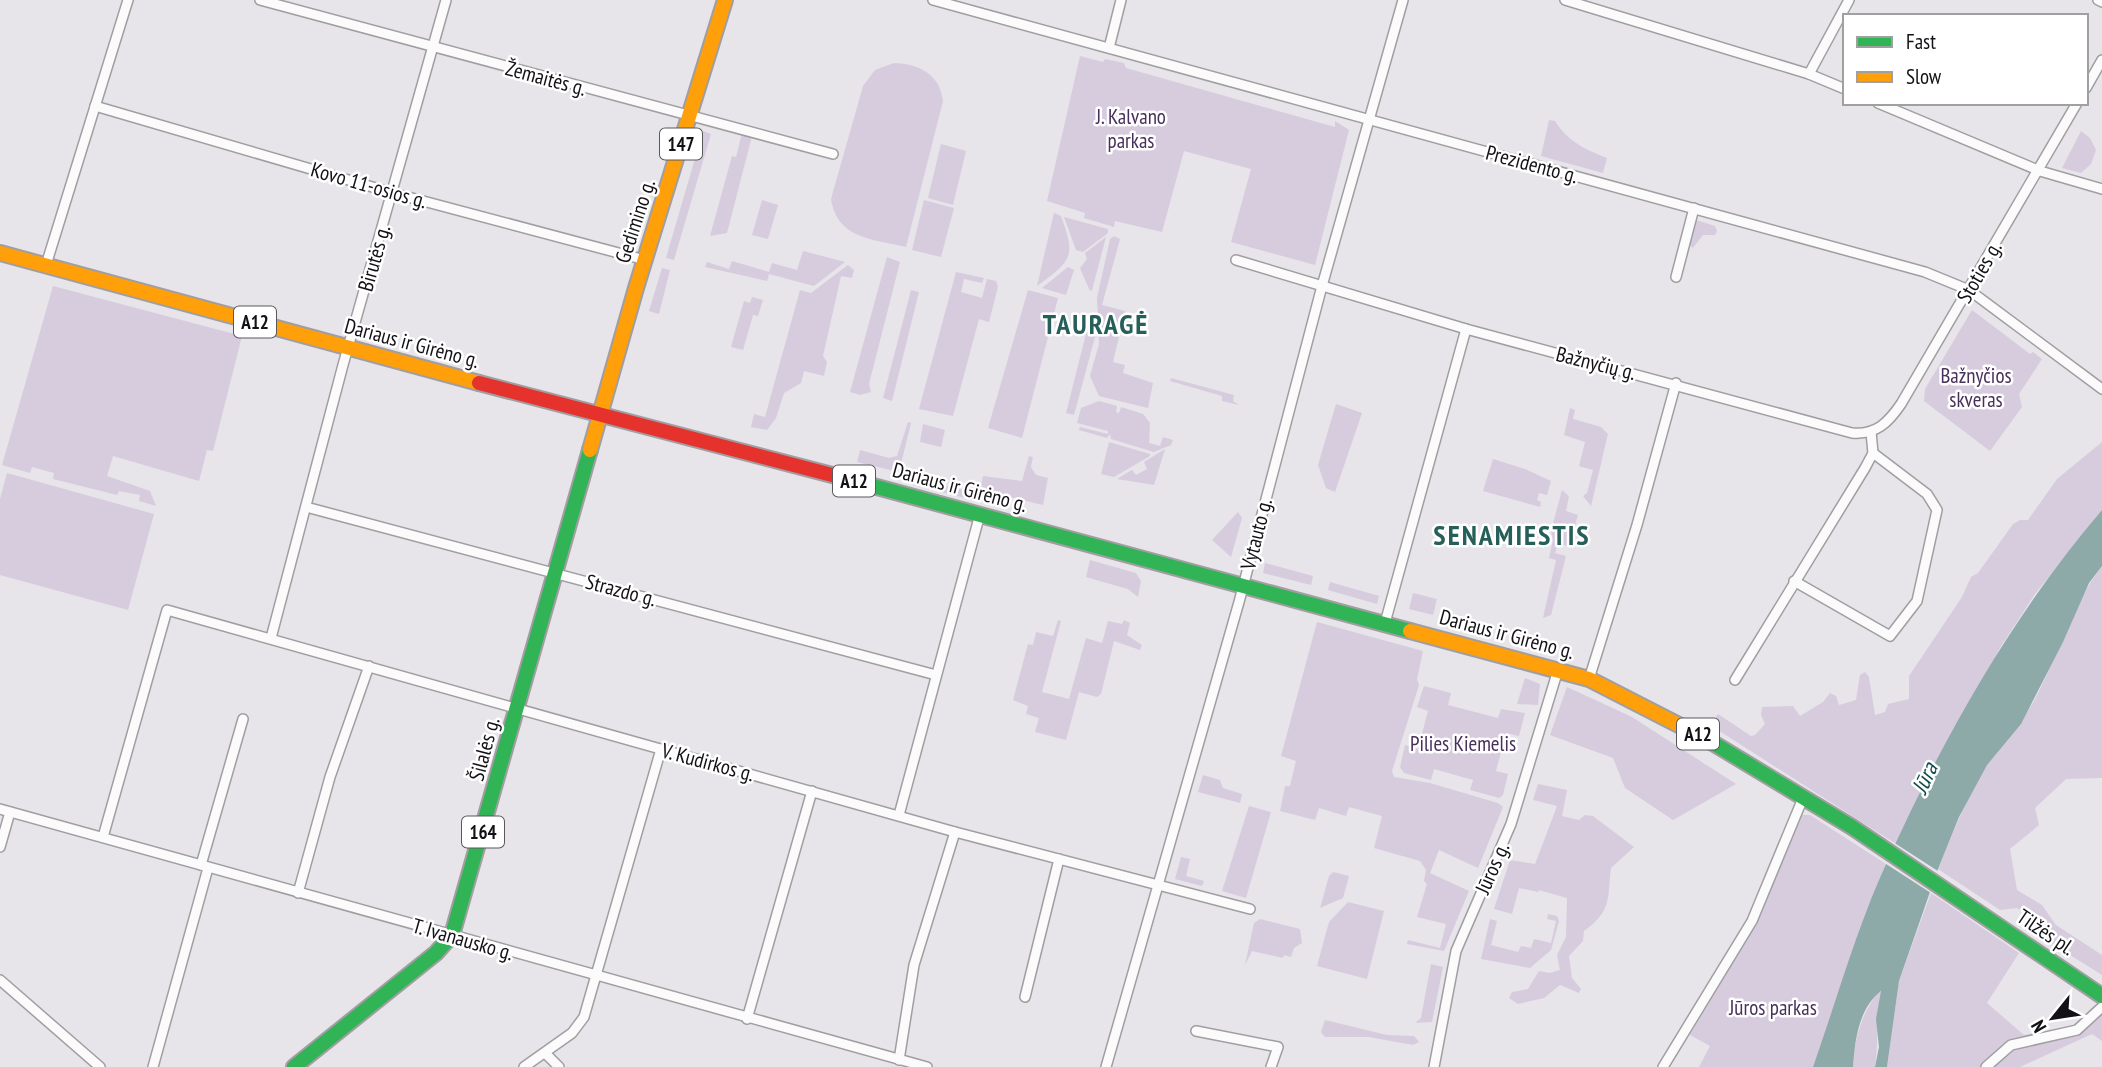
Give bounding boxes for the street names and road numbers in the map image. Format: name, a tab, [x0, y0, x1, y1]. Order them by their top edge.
street label: Žemaitės g.	[503, 54, 589, 102]
road number: 147	[660, 128, 702, 160]
street label: Prezidento g.	[1483, 139, 1581, 189]
street label: Kovo 11-osios g.	[308, 156, 430, 214]
street label: Gedimino g.	[609, 176, 661, 266]
street label: Birutės g.	[352, 222, 396, 294]
street label: Stoties g.	[1951, 236, 2007, 308]
road number: A12	[234, 306, 276, 338]
street label: Dariaus ir Girėno g.	[342, 312, 482, 374]
street label: Bažnyčių g.	[1553, 340, 1639, 386]
street label: Dariaus ir Girėno g.	[890, 456, 1030, 518]
road number: A12	[833, 466, 875, 496]
street label: Vytauto g.	[1234, 496, 1278, 573]
street label: Strazdo g.	[583, 568, 659, 612]
street label: Dariaus ir Girėno g.	[1437, 603, 1577, 665]
street label: Šilalės g.	[463, 714, 505, 784]
road number: A12	[1677, 719, 1719, 750]
street label: V. Kudirkos g.	[658, 736, 757, 787]
road number: 164	[462, 817, 504, 848]
street label: Jūros g.	[1468, 838, 1515, 899]
street label: Tilžės pl.	[2012, 903, 2080, 961]
street label: T. Ivanausko g.	[409, 912, 517, 966]

